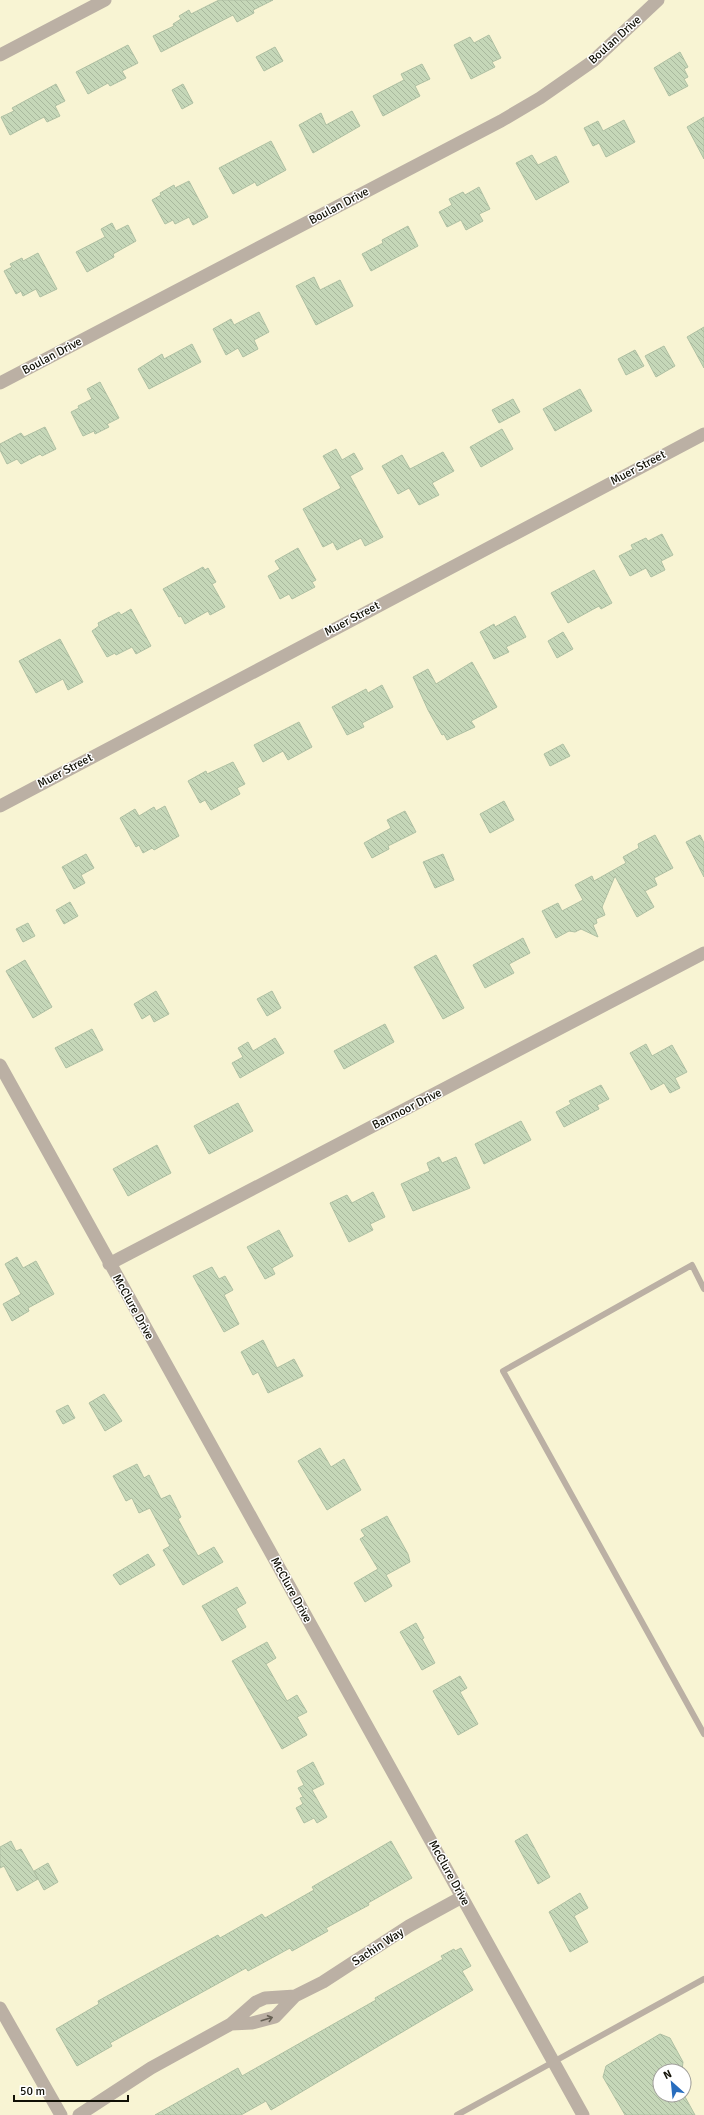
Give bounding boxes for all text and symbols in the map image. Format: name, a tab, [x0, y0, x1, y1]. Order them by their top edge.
street label: Boulan Drive	[586, 12, 644, 68]
street label: Boulan Drive	[306, 184, 372, 228]
street label: Boulan Drive	[19, 334, 85, 378]
street label: Muer Street	[608, 447, 668, 489]
street label: Muer Street	[322, 598, 382, 640]
street label: Muer Street	[35, 750, 95, 792]
street label: Banmoor Drive	[370, 1085, 444, 1133]
street label: McClure Drive	[109, 1272, 157, 1342]
street label: McClure Drive	[267, 1555, 315, 1625]
street label: McClure Drive	[425, 1838, 473, 1908]
street label: Sachin Way	[349, 1925, 407, 1969]
one-way arrow	[261, 2015, 274, 2022]
north arrow	[652, 2063, 692, 2103]
text: N	[661, 2067, 674, 2082]
scale bar	[14, 2077, 128, 2103]
text: 50 m	[20, 2084, 45, 2099]

